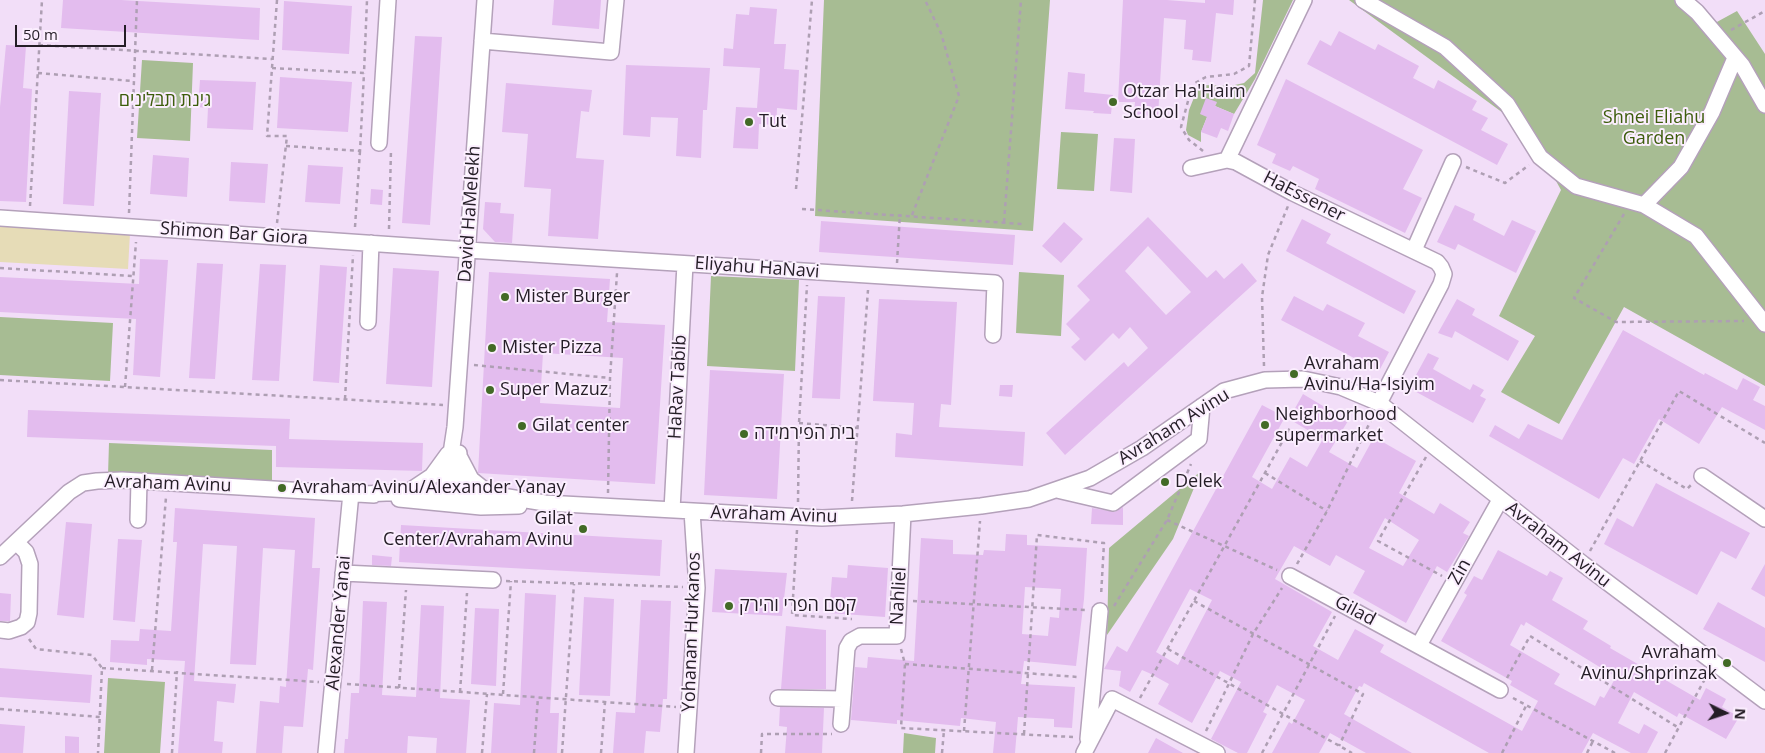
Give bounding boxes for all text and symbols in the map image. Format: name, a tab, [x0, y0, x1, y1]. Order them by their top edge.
scale bar	[18, 15, 129, 47]
text: 50 m	[23, 24, 58, 44]
place label: Otzar Ha'Haim School	[1123, 81, 1246, 124]
park label: גינת תבלינים	[119, 90, 211, 112]
marker: Otzar Ha'Haim School	[1107, 96, 1119, 108]
park label: Shnei Eliahu Garden	[1603, 107, 1705, 150]
place label: Tut	[759, 111, 786, 133]
marker: Tut	[743, 116, 755, 128]
street label: David HaMelekh	[454, 145, 486, 283]
street label: HaEssener	[1259, 167, 1349, 227]
street label: Shimon Bar Giora	[159, 218, 309, 250]
street label: Eliyahu HaNavi	[694, 253, 820, 283]
place label: Mister Burger	[515, 286, 630, 308]
marker: Mister Burger	[499, 291, 511, 303]
street label: HaRav Tabib	[664, 334, 692, 440]
place label: Mister Pizza	[502, 337, 602, 359]
marker: Mister Pizza	[486, 342, 498, 354]
place label: Avraham Avinu/Ha-Isiyim	[1304, 353, 1435, 396]
marker: Avraham Avinu/Ha-Isiyim	[1288, 368, 1300, 380]
place label: Super Mazuz	[500, 379, 608, 401]
marker: Super Mazuz	[484, 384, 496, 396]
street label: Avraham Avinu	[1114, 384, 1234, 470]
place label: Neighborhood supermarket	[1275, 404, 1397, 446]
place label: Gilat center	[532, 415, 629, 437]
marker: Neighborhood supermarket	[1259, 419, 1271, 431]
marker: Gilat center	[516, 420, 528, 432]
place label: בית הפירמידה	[754, 423, 855, 445]
marker: בית הפירמידה	[738, 428, 750, 440]
street label: Avraham Avinu	[104, 471, 232, 497]
place label: Delek	[1175, 471, 1222, 493]
marker: Delek	[1159, 476, 1171, 488]
place label: Avraham Avinu/Alexander Yanay	[292, 477, 565, 499]
marker: Avraham Avinu/Alexander Yanay	[276, 482, 288, 494]
street label: Avraham Avinu	[1501, 497, 1615, 593]
street label: Avraham Avinu	[710, 502, 838, 528]
place label: Gilat Center/Avraham Avinu	[383, 508, 573, 550]
marker: Gilat Center/Avraham Avinu	[577, 523, 589, 535]
street label: Yohanan Hurkanos	[678, 552, 706, 712]
street label: Alexander Yanai	[322, 555, 356, 691]
street label: Zin	[1444, 555, 1476, 589]
street label: Nahliel	[887, 566, 911, 626]
street label: Gilad	[1331, 591, 1379, 631]
place label: קסם הפרי והירק	[739, 595, 856, 617]
marker: קסם הפרי והירק	[723, 600, 735, 612]
place label: Avraham Avinu/Shprinzak	[1581, 642, 1717, 684]
marker: Avraham Avinu/Shprinzak	[1721, 657, 1733, 669]
north arrow	[1700, 688, 1750, 738]
text: N	[1731, 708, 1750, 720]

